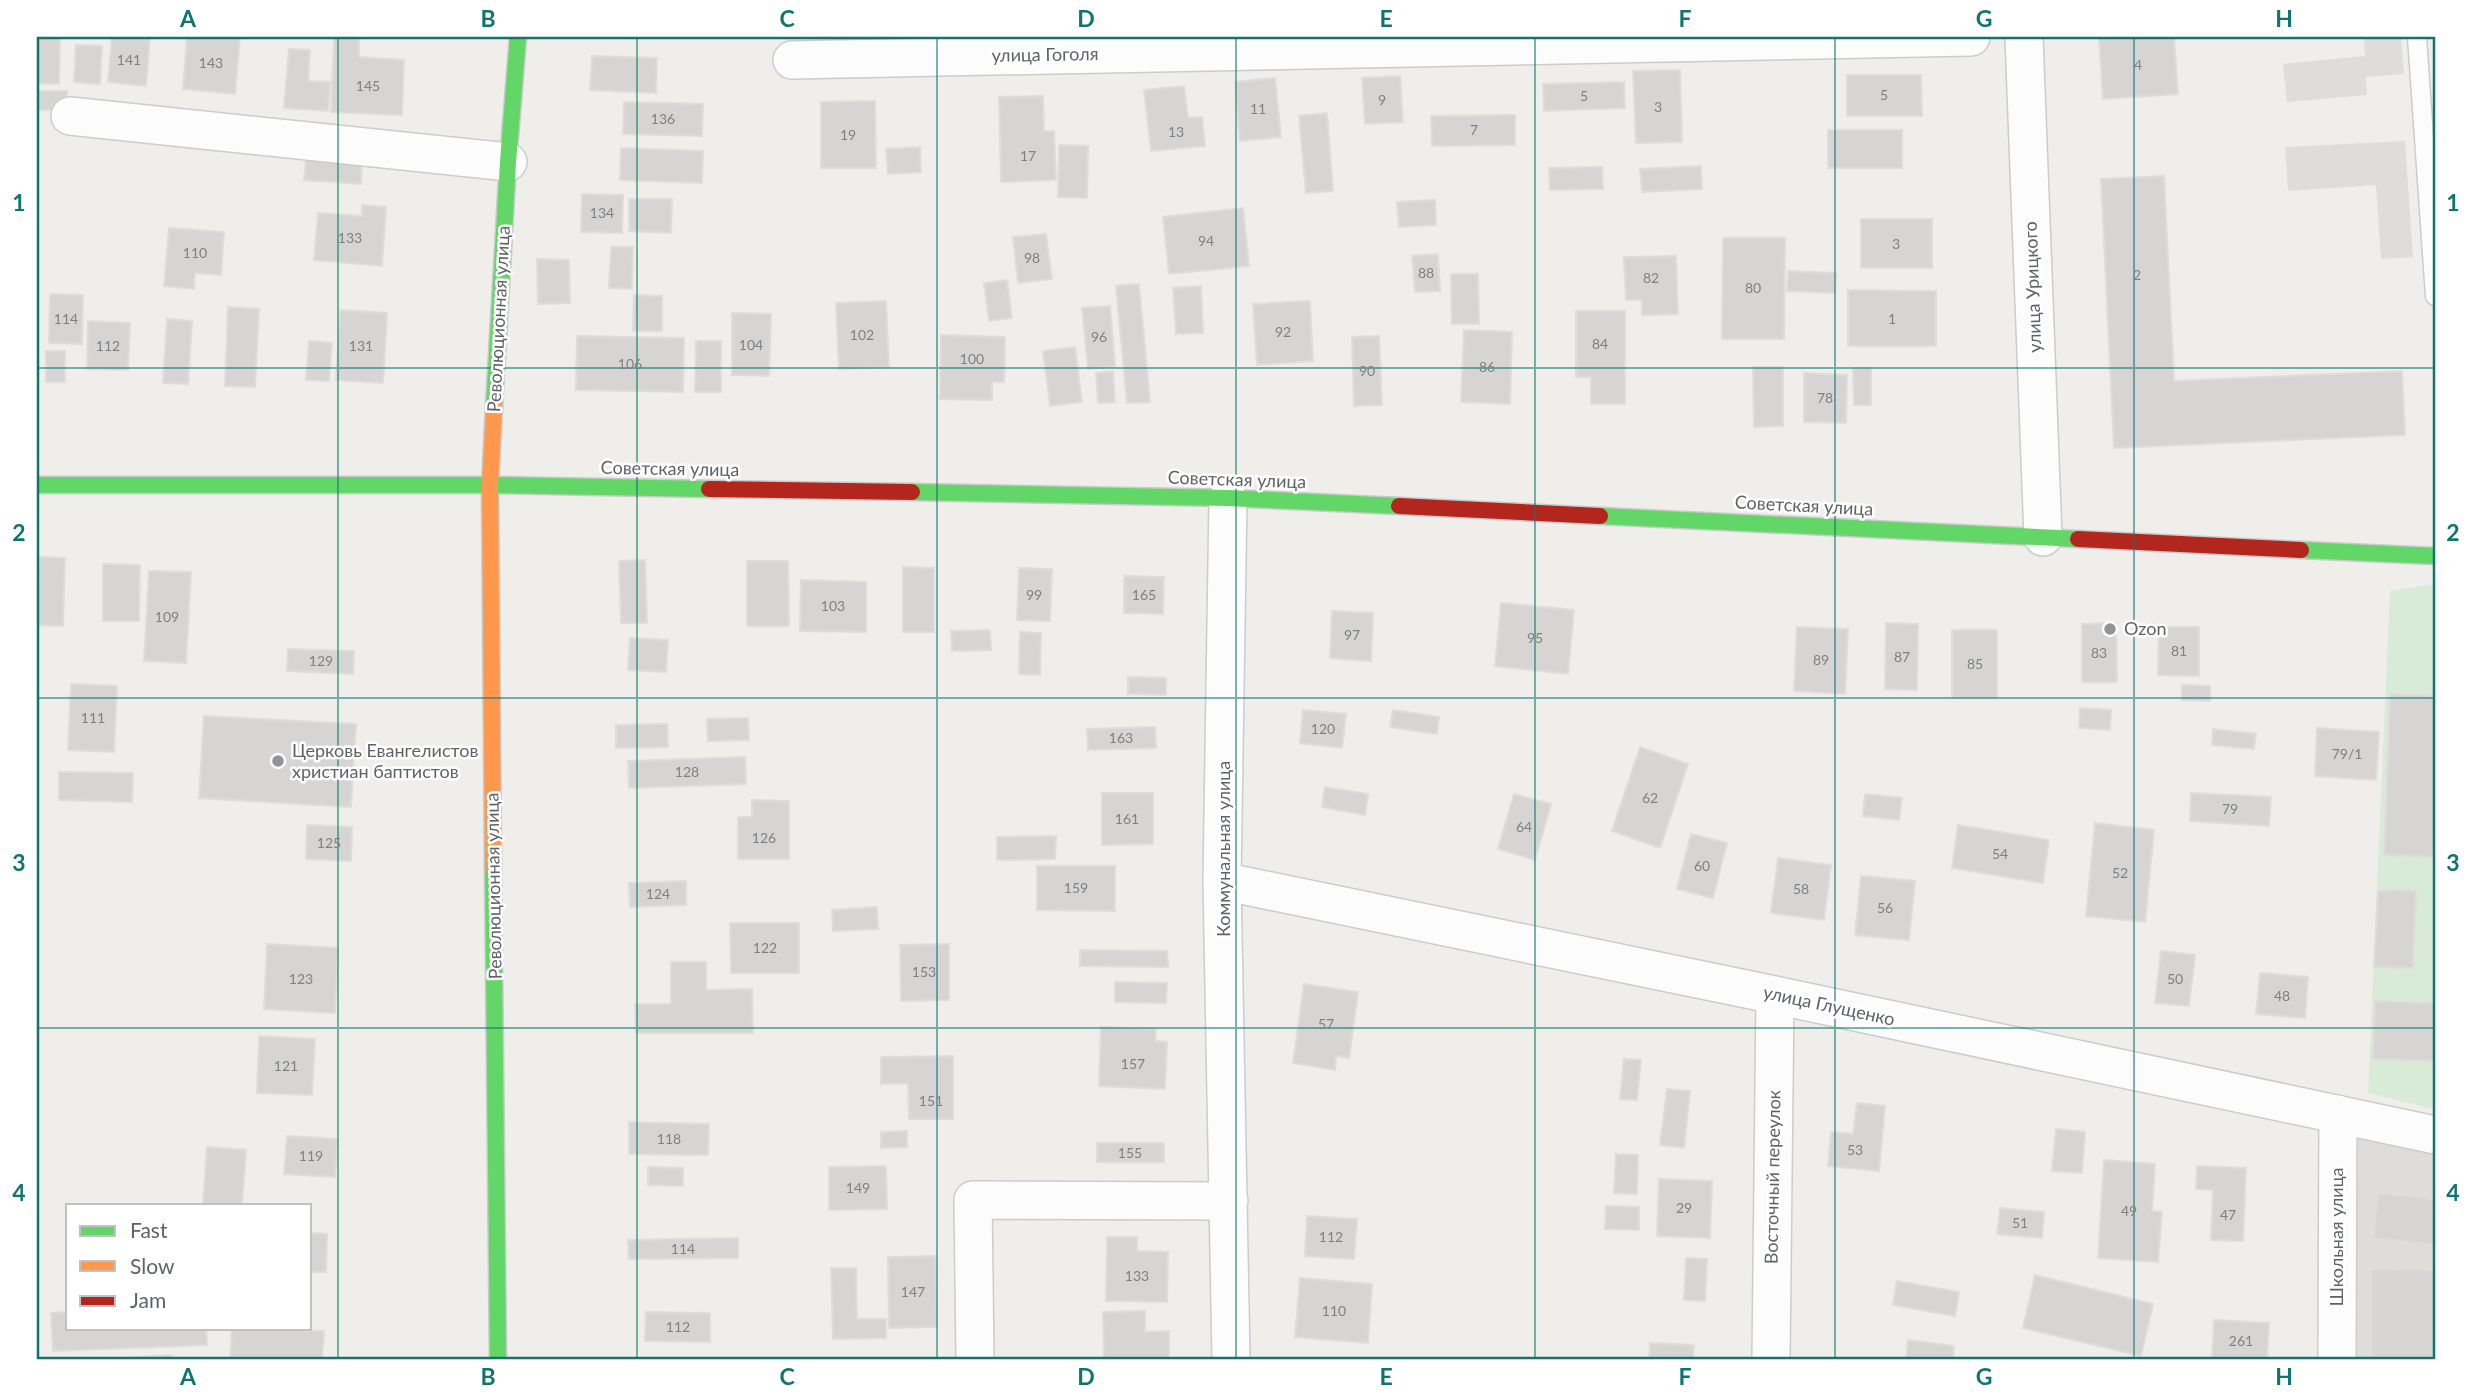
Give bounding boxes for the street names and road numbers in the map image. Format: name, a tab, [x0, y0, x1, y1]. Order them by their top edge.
street label: улица Гоголя	[991, 42, 1099, 66]
street label: улица Урицкого	[2019, 221, 2045, 353]
street label: Революционная улица	[482, 225, 514, 413]
street label: Советская улица	[601, 456, 739, 480]
street label: Советская улица	[1167, 466, 1307, 492]
street label: Советская улица	[1734, 490, 1874, 520]
street label: Коммунальная улица	[1212, 761, 1234, 937]
street label: Революционная улица	[480, 793, 506, 980]
street label: улица Глущенко	[1761, 980, 1897, 1030]
street label: Восточный переулок	[1759, 1089, 1785, 1264]
street label: Школьная улица	[2325, 1167, 2347, 1307]

